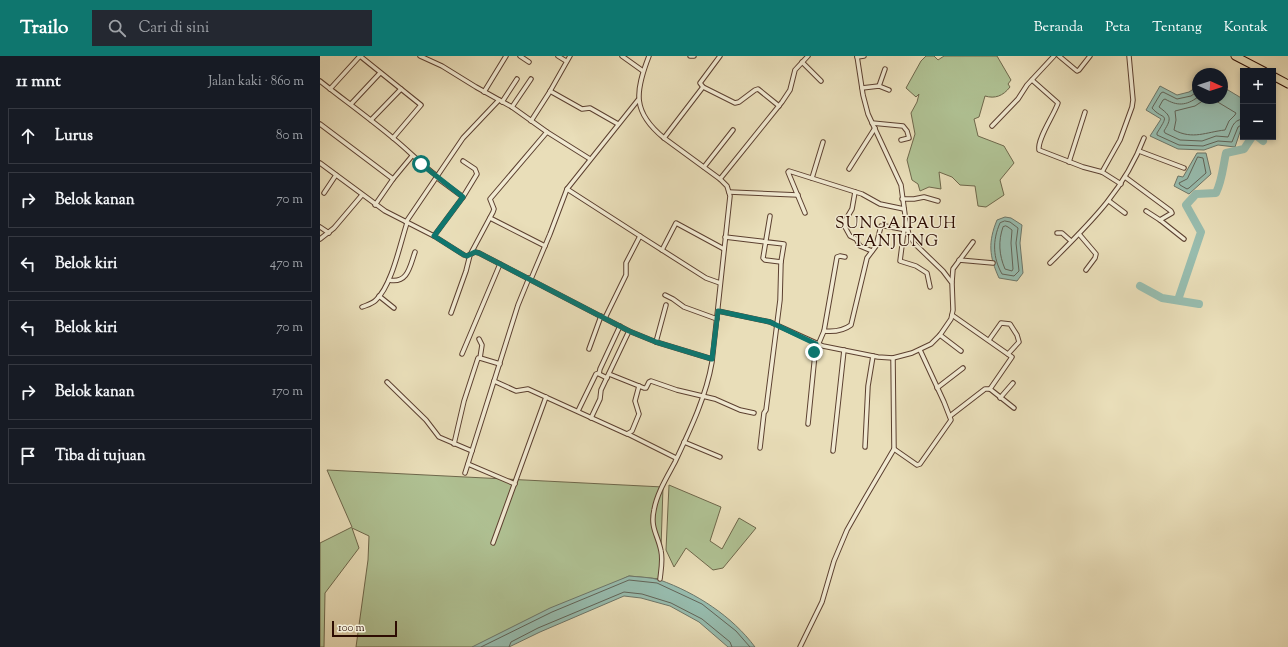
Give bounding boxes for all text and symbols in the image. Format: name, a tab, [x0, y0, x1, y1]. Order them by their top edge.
search box	[92, 10, 372, 46]
text: Trailo	[20, 15, 68, 42]
icon: search	[106, 17, 128, 39]
text: Cari di sini	[138, 18, 209, 39]
text: Beranda	[1034, 18, 1083, 38]
text: Peta	[1105, 18, 1130, 38]
text: Tentang	[1152, 18, 1202, 38]
text: Kontak	[1224, 18, 1268, 38]
north arrow	[1192, 68, 1228, 104]
map controls	[1240, 68, 1276, 140]
button: +	[1240, 68, 1276, 104]
text: 11 mnt	[16, 70, 61, 94]
text: Jalan kaki · 860 m	[208, 73, 304, 91]
button: −	[1240, 104, 1276, 140]
icon: ahead	[17, 125, 39, 147]
text: Lurus	[55, 126, 93, 147]
text: 80 m	[276, 127, 303, 145]
route start	[412, 155, 430, 173]
icon: right	[17, 189, 39, 211]
text: Belok kanan	[55, 190, 135, 211]
text: 70 m	[276, 191, 303, 209]
district label: SUNGAIPAUH TANJUNG	[835, 213, 957, 254]
icon: left	[17, 253, 39, 275]
text: Belok kiri	[55, 254, 117, 275]
text: 470 m	[270, 255, 303, 273]
icon: left	[17, 317, 39, 339]
text: Belok kiri	[55, 318, 117, 339]
text: 70 m	[276, 319, 303, 337]
route end	[805, 343, 823, 361]
icon: right	[17, 381, 39, 403]
text: Belok kanan	[55, 382, 135, 403]
text: 170 m	[272, 383, 303, 401]
icon: arrive	[17, 445, 39, 467]
text: Tiba di tujuan	[55, 446, 146, 467]
scale bar	[332, 619, 397, 638]
text: 100 m	[338, 620, 365, 636]

